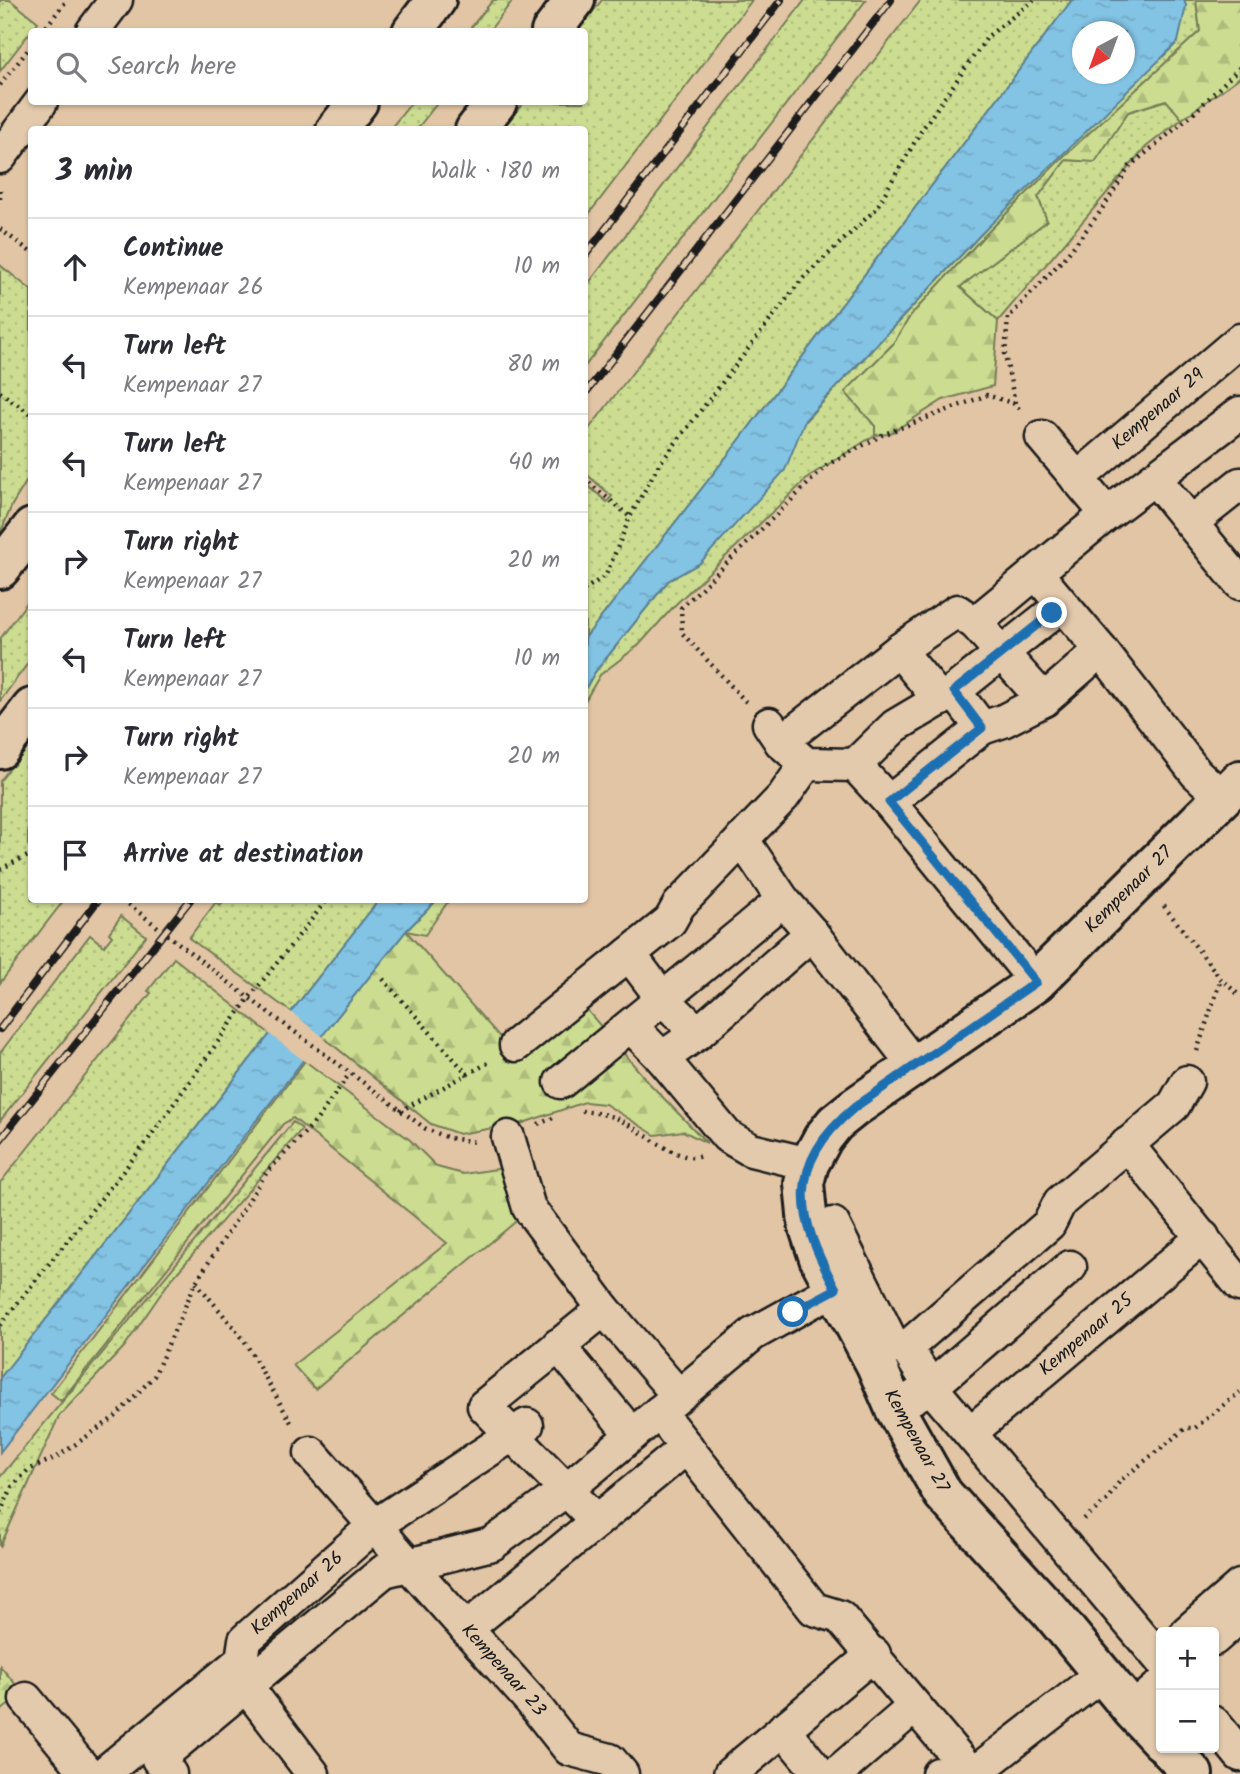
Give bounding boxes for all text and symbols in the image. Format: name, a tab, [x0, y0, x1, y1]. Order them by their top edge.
north arrow	[1072, 21, 1135, 84]
search box	[28, 28, 588, 105]
text: Search here	[108, 46, 236, 88]
icon: search	[52, 48, 90, 86]
text: 3 min	[56, 148, 133, 196]
text: Walk · 180 m	[431, 154, 560, 190]
text: Continue	[123, 228, 224, 270]
icon: ahead	[56, 248, 94, 286]
text: 10 m	[514, 249, 560, 285]
text: Kempenaar 26	[123, 270, 263, 306]
text: Turn left	[123, 326, 226, 368]
icon: left	[56, 346, 94, 384]
text: 80 m	[507, 347, 560, 383]
street label: Kempenaar 29	[1105, 361, 1212, 458]
text: Kempenaar 27	[123, 368, 261, 404]
text: Turn left	[123, 424, 226, 466]
icon: left	[56, 444, 94, 482]
text: 40 m	[508, 445, 560, 481]
text: Kempenaar 27	[123, 466, 261, 502]
text: Turn right	[123, 522, 239, 564]
icon: right	[56, 542, 94, 580]
text: 20 m	[508, 543, 560, 579]
text: Kempenaar 27	[123, 564, 261, 600]
route end	[1036, 597, 1067, 628]
text: Turn left	[123, 620, 226, 662]
icon: left	[56, 640, 94, 678]
text: 10 m	[514, 641, 560, 677]
text: Kempenaar 27	[123, 662, 261, 698]
text: Turn right	[123, 718, 239, 760]
icon: right	[56, 738, 94, 776]
text: 20 m	[508, 739, 560, 775]
text: Kempenaar 27	[123, 760, 261, 796]
text: Arrive at destination	[123, 834, 363, 876]
icon: arrive	[56, 836, 94, 874]
street label: Kempenaar 27	[1078, 838, 1181, 941]
street label: Kempenaar 25	[1032, 1285, 1142, 1384]
route start	[777, 1296, 808, 1327]
street label: Kempenaar 27	[875, 1384, 957, 1499]
street label: Kempenaar 26	[244, 1544, 351, 1643]
street label: Kempenaar 23	[453, 1617, 553, 1723]
map controls	[1156, 1627, 1219, 1753]
button: +	[1156, 1627, 1219, 1690]
button: −	[1156, 1690, 1219, 1753]

